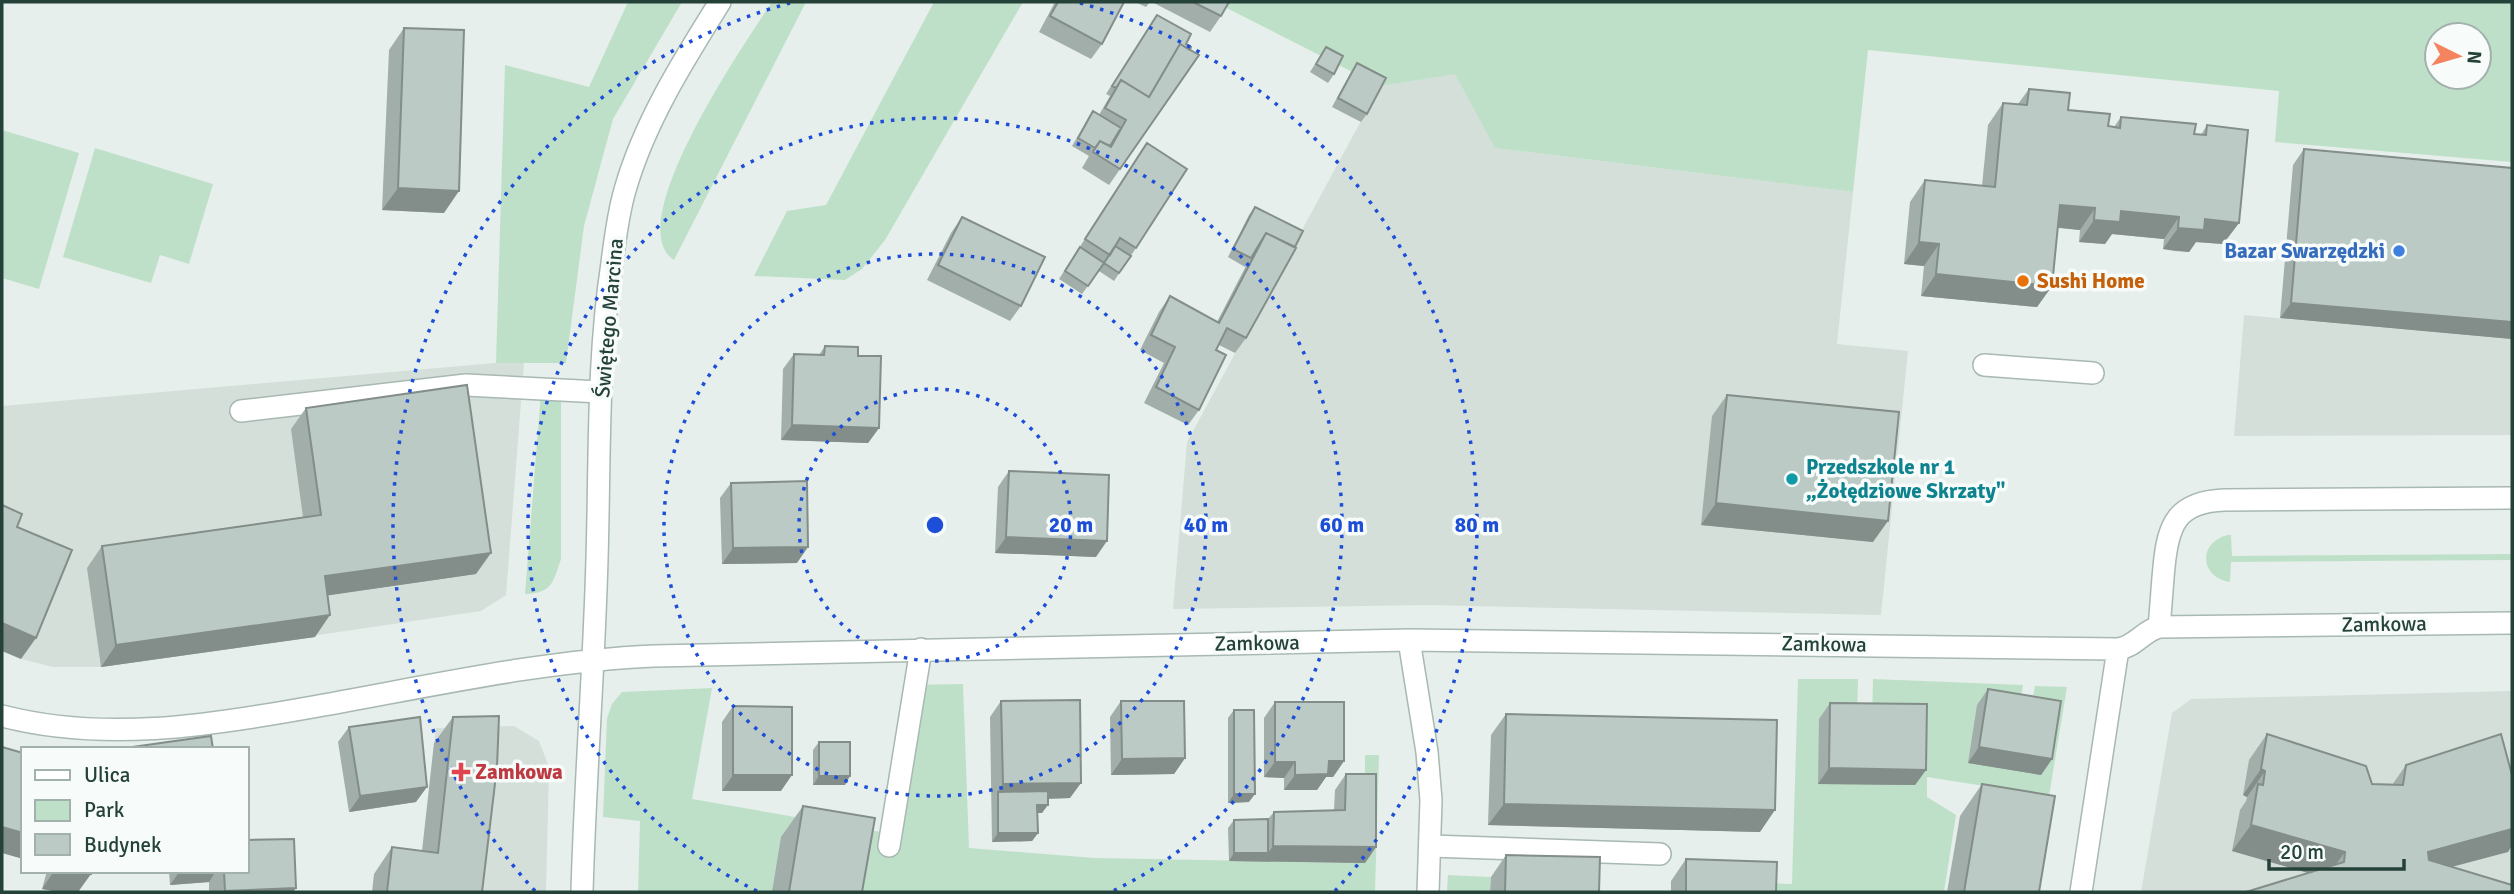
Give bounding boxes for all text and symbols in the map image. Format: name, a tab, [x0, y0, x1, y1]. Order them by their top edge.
north arrow	[2423, 21, 2493, 91]
text: N	[2461, 50, 2486, 65]
street label: Świętego Marcina	[589, 237, 629, 399]
place label: Bazar Swarzędzki	[2224, 238, 2385, 264]
marker: Bazar Swarzędzki	[2391, 243, 2407, 259]
place label: Sushi Home	[2037, 268, 2145, 294]
marker: Sushi Home	[2015, 273, 2031, 289]
place label: Przedszkole nr 1 „Żołędziowe Skrzaty"	[1806, 454, 2005, 504]
marker: Przedszkole nr 1 „Żołędziowe Skrzaty"	[1784, 471, 1800, 487]
text: 20 m	[1049, 512, 1093, 538]
text: 40 m	[1184, 512, 1228, 538]
text: 60 m	[1320, 512, 1364, 538]
text: 80 m	[1455, 512, 1499, 538]
centre of rings	[923, 513, 947, 537]
street label: Zamkowa	[2341, 610, 2427, 638]
street label: Zamkowa	[1214, 629, 1300, 657]
street label: Zamkowa	[1781, 630, 1867, 658]
legend	[21, 747, 248, 873]
place label: Zamkowa	[475, 759, 563, 785]
text: Ulica	[84, 762, 130, 788]
marker: Zamkowa	[453, 764, 469, 780]
text: Park	[84, 797, 125, 823]
scale bar	[2269, 828, 2404, 872]
text: Budynek	[84, 832, 162, 858]
text: 20 m	[2280, 839, 2324, 865]

